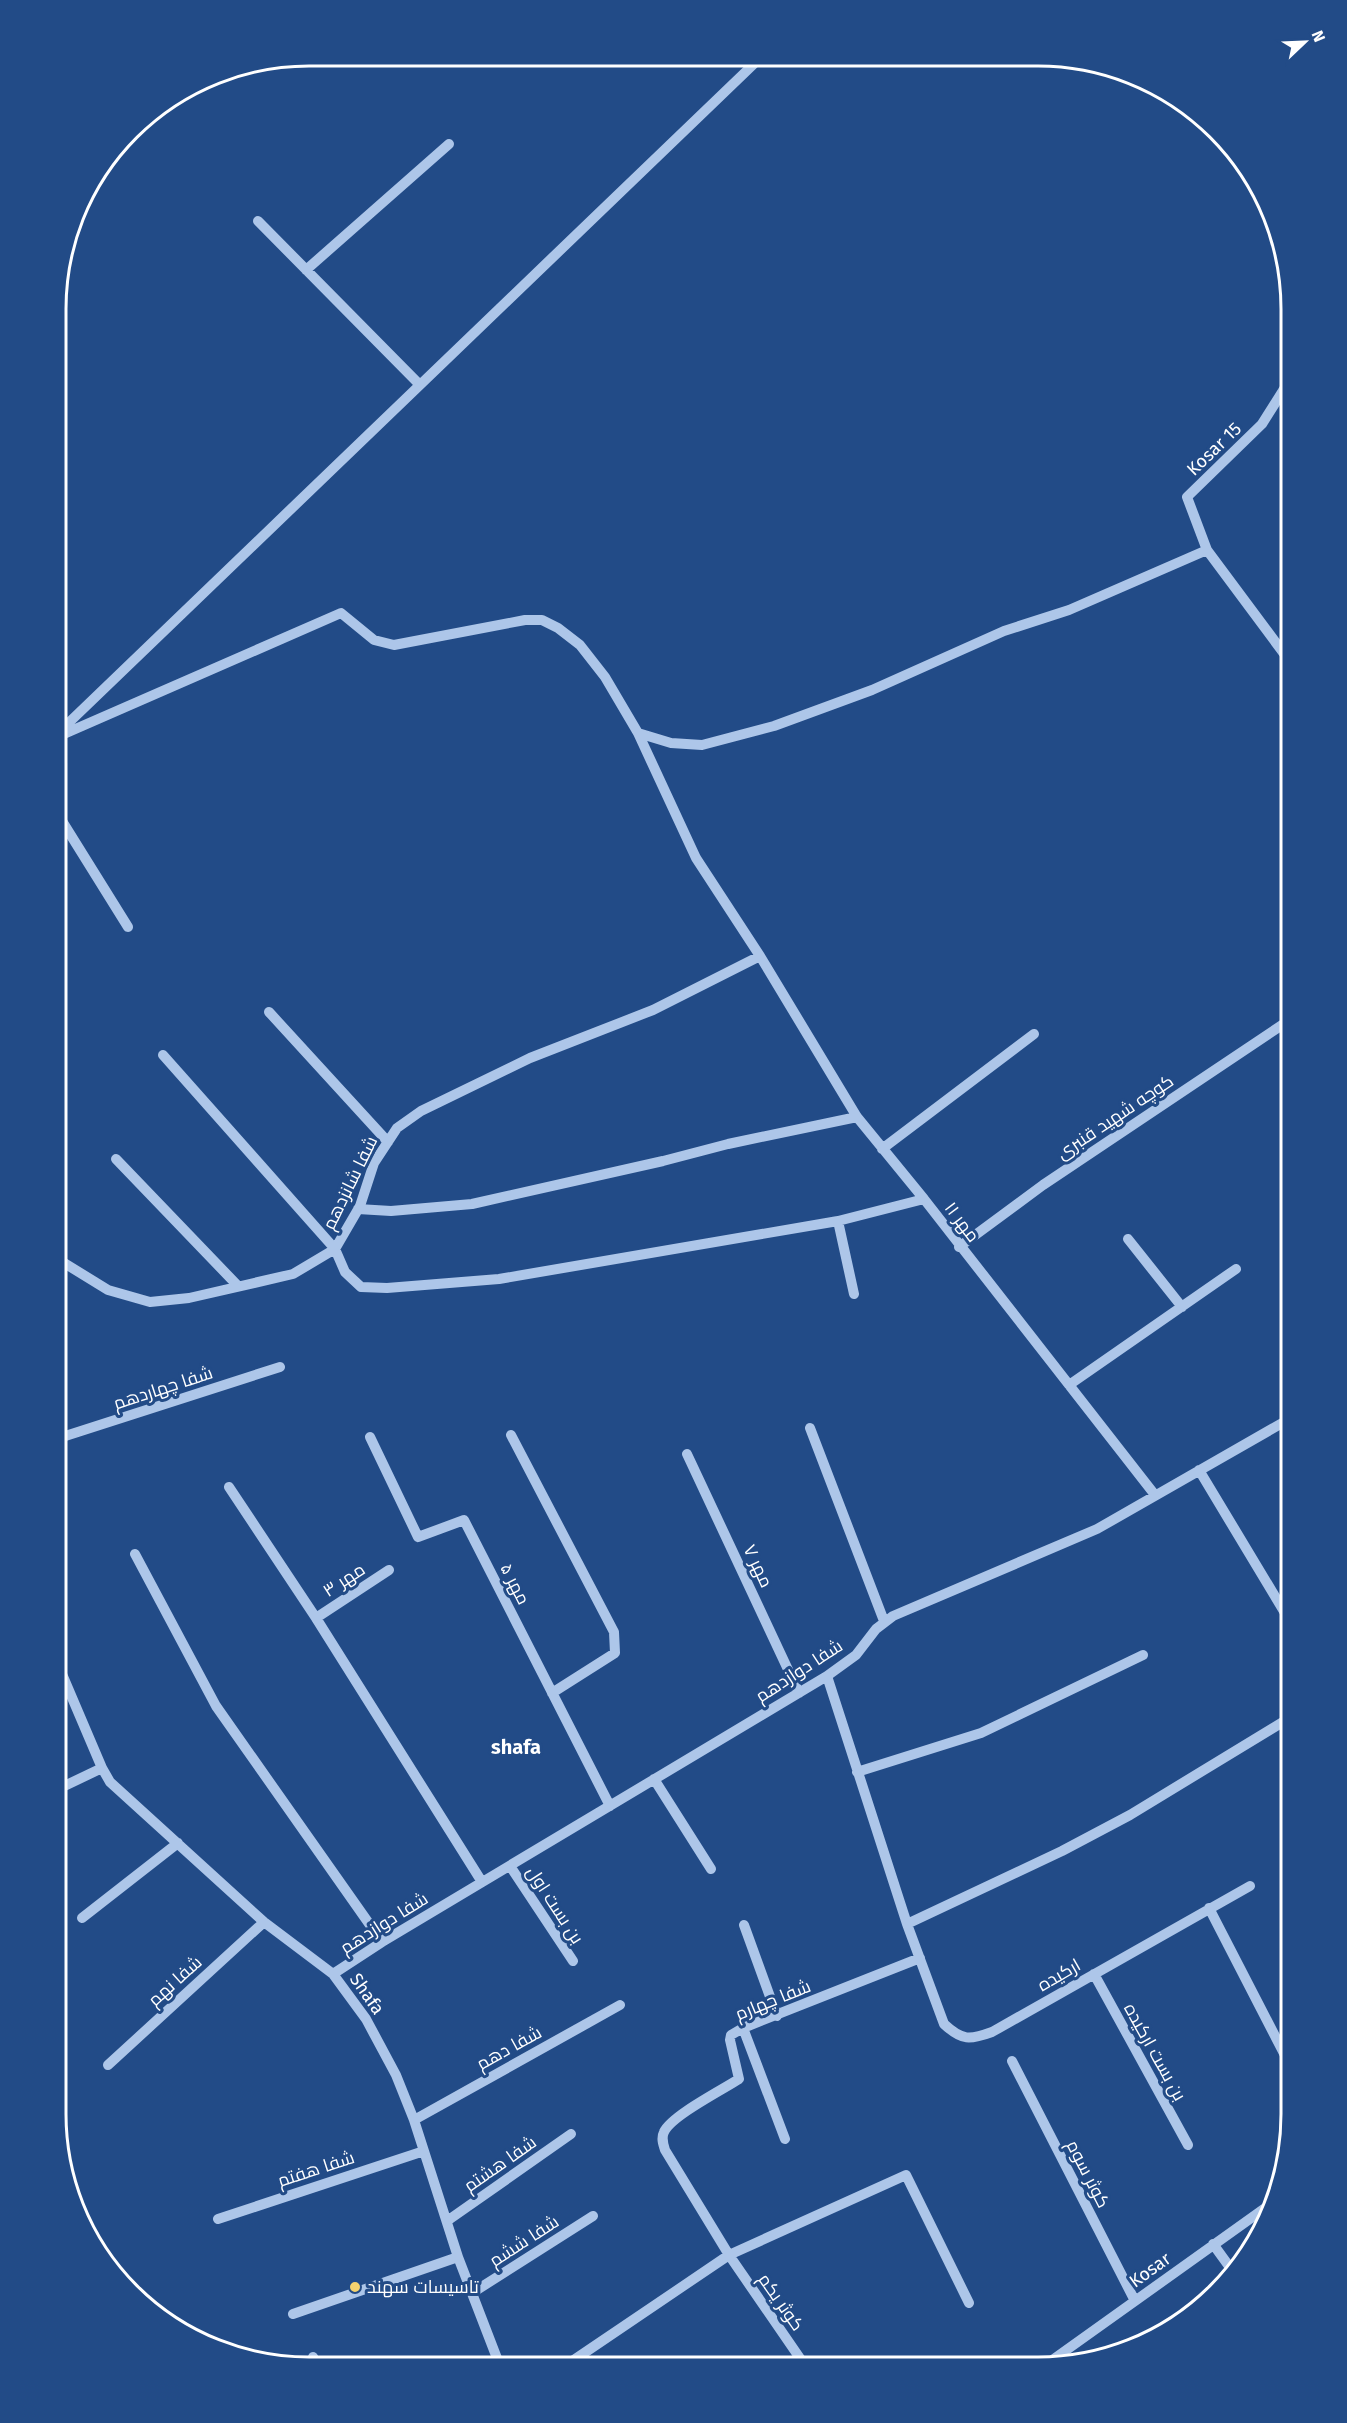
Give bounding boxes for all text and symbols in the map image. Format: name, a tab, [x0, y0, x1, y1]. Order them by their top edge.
north arrow	[1275, 12, 1335, 72]
text: N	[1308, 28, 1329, 45]
street label: Kosar 15	[1182, 418, 1246, 480]
street label: کوچه شهید قنبری	[1052, 1070, 1178, 1165]
street label: شفا شانزدهم	[318, 1132, 383, 1234]
street label: مهر ۱۱	[940, 1198, 984, 1246]
street label: شفا چهاردهم	[110, 1362, 216, 1415]
street label: مهر ۷	[739, 1541, 777, 1591]
street label: مهر ۳	[319, 1558, 369, 1602]
street label: مهر ۵	[495, 1560, 535, 1608]
street label: شفا دوازدهم	[751, 1635, 847, 1708]
district label: shafa	[491, 1735, 541, 1759]
street label: بن بست اول	[522, 1862, 588, 1948]
street label: شفا دوازدهم	[336, 1887, 433, 1960]
street label: شفا نهم	[143, 1951, 207, 2012]
street label: ارکیده	[1033, 1954, 1085, 1996]
street label: Shafa	[345, 1969, 389, 2019]
street label: شفا چهارم	[732, 1975, 814, 2026]
street label: بن بست ارکیده	[1119, 1999, 1191, 2105]
street label: شفا دهم	[472, 2021, 546, 2076]
street label: شفا هشتم	[460, 2131, 541, 2198]
street label: کوثر سوم	[1061, 2136, 1114, 2212]
street label: شفا هفتم	[275, 2146, 357, 2193]
street label: شفا ششم	[485, 2210, 564, 2272]
street label: Kosar	[1125, 2248, 1175, 2292]
street label: کوثر یکم	[752, 2269, 809, 2336]
place label: تاسیسات سهند	[367, 2276, 479, 2298]
marker: تاسیسات سهند	[348, 2280, 362, 2294]

